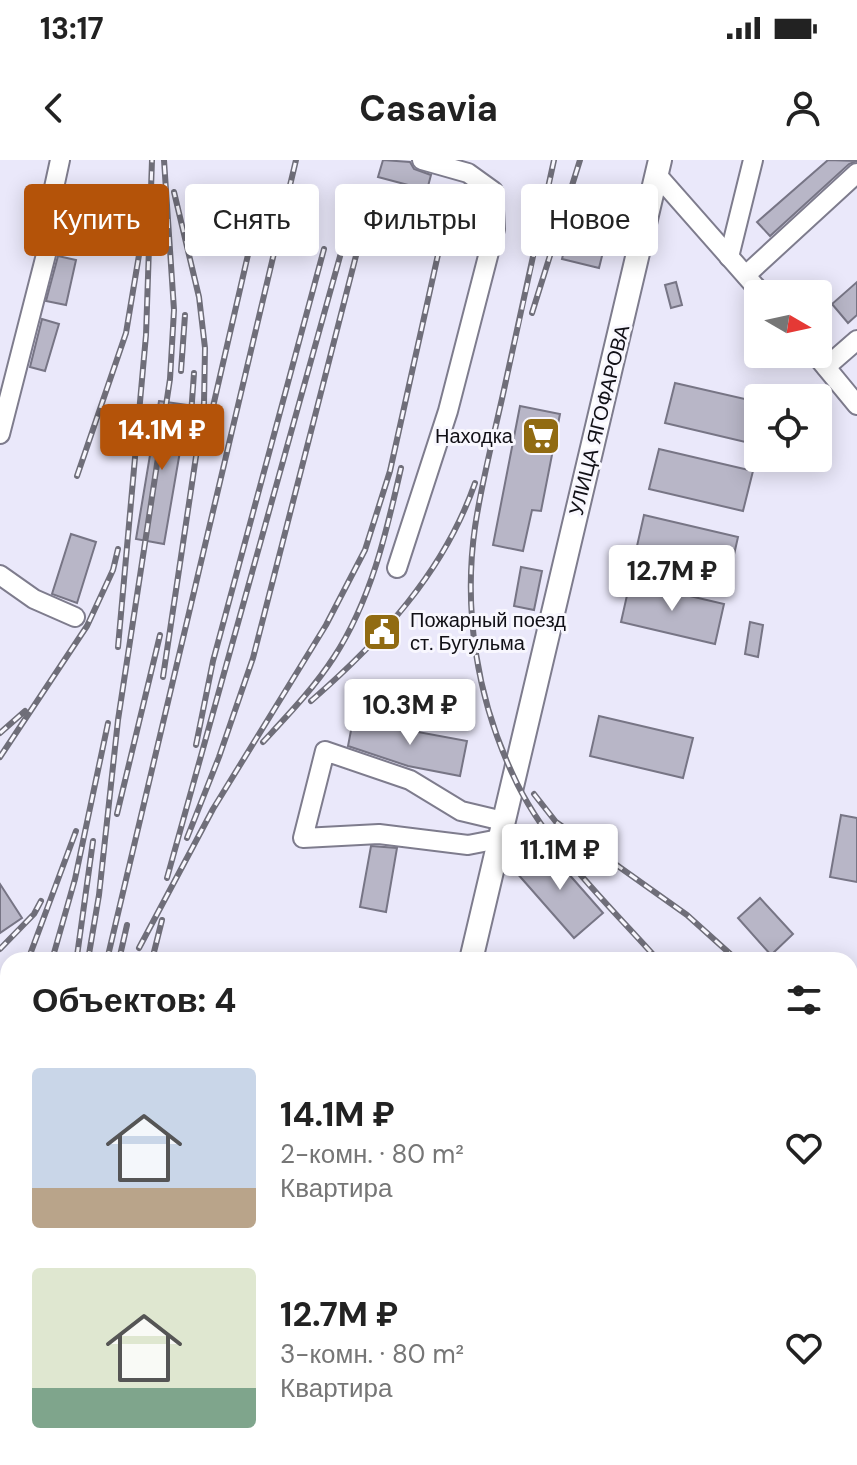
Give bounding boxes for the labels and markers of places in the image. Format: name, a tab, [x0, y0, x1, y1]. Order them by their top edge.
pin: 14.1M ₽	[88, 404, 236, 472]
supermarket icon: Находка	[520, 415, 562, 457]
place label: Находка	[435, 423, 514, 449]
pin: 12.7M ₽	[598, 545, 746, 613]
place label: Пожарный поезд ст. Бугульма	[410, 607, 566, 656]
public building icon: Пожарный поезд ст. Бугульма	[361, 611, 403, 653]
pin: 10.3M ₽	[336, 679, 484, 747]
pin: 11.1M ₽	[486, 824, 634, 892]

